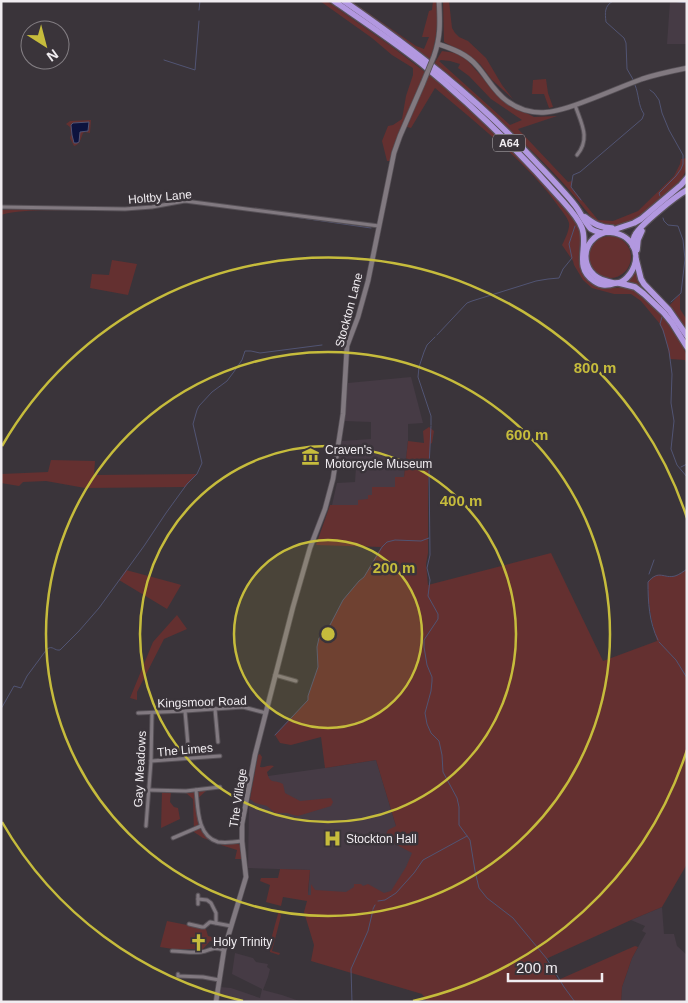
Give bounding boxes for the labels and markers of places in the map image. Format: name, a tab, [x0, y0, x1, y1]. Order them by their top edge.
place label: Craven's Motorcycle Museum	[325, 443, 432, 471]
museum icon: Craven's Motorcycle Museum	[301, 447, 321, 467]
centre of rings	[319, 625, 337, 643]
hospital icon: Stockton Hall	[322, 829, 342, 849]
place label: Stockton Hall	[346, 832, 417, 846]
church icon: Holy Trinity	[189, 932, 209, 952]
place label: Holy Trinity	[213, 935, 272, 949]

